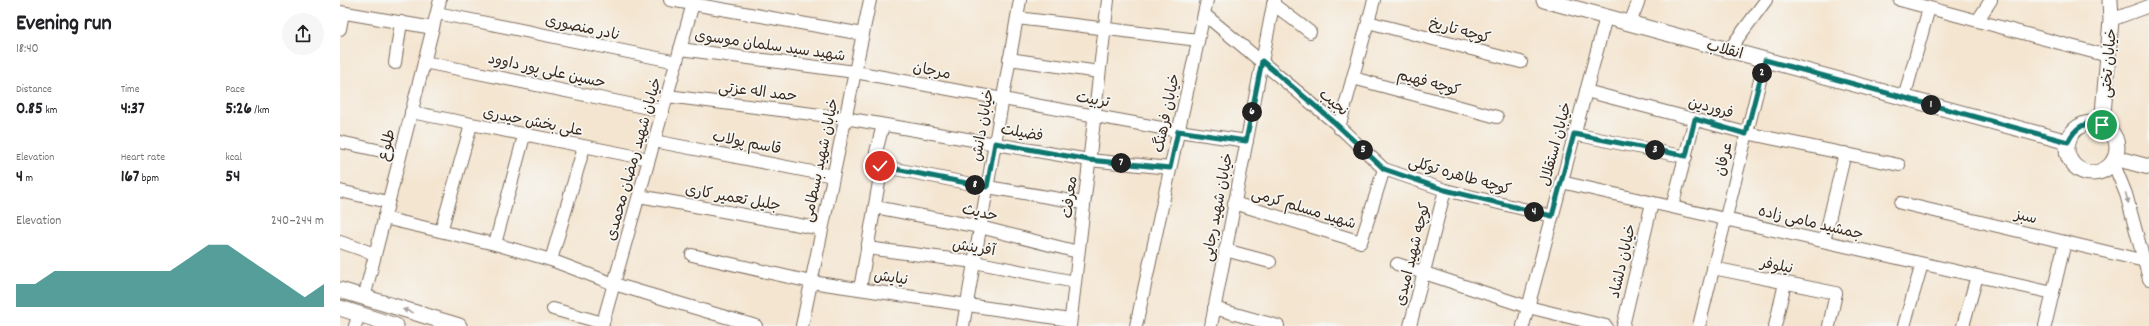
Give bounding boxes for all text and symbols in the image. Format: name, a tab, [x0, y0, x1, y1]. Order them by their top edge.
text: Evening run	[16, 9, 112, 40]
street label: نادر منصوری	[543, 10, 622, 48]
button: share	[282, 13, 324, 55]
street label: کوچه تاریخ	[1426, 13, 1493, 51]
street label: شهید سید سلمان موسوی	[693, 25, 847, 68]
street label: خیابان تختی	[2096, 27, 2124, 99]
street label: انقلاب	[1704, 36, 1745, 66]
text: 18:40	[16, 40, 39, 59]
street label: حسین علی پور داوود	[486, 49, 607, 95]
street label: مرجان	[911, 58, 952, 86]
pin: 2	[1752, 63, 1772, 83]
street label: کوچه فهیم	[1394, 65, 1463, 103]
text: 2	[1760, 65, 1764, 81]
street label: خیابان فرهنگ	[1149, 72, 1187, 155]
street label: خیابان شهید رمضان محمدی	[601, 75, 669, 244]
street label: حمد اله عزتی	[717, 77, 798, 109]
text: Distance	[16, 82, 52, 98]
text: Time	[121, 82, 139, 98]
text: Pace	[225, 82, 245, 98]
street label: نجیب	[1313, 85, 1352, 123]
street label: خیابان دانش	[967, 87, 1001, 163]
street label: تربیت	[1074, 87, 1112, 115]
street label: فروردین	[1685, 92, 1736, 126]
pin: 1	[1921, 95, 1941, 115]
street label: خیابان شهید بسطامی	[798, 97, 846, 224]
text: 1	[1930, 97, 1932, 113]
text: 0.85	[16, 98, 43, 122]
text: 4:37	[121, 98, 145, 122]
text: 5:26	[225, 98, 252, 122]
street label: خیابان استقلال	[1535, 100, 1579, 189]
street label: علی بخش حیدری	[481, 102, 585, 143]
pin: 6	[1242, 102, 1262, 122]
text: km	[43, 103, 57, 119]
text: /km	[252, 103, 270, 119]
text: 6	[1249, 104, 1255, 120]
pin	[2085, 108, 2119, 142]
icon: arrive	[2091, 114, 2113, 136]
street label: فضیلت	[999, 119, 1045, 149]
street label: قاسم پولاب	[710, 126, 783, 161]
street label: طلوع	[373, 127, 403, 164]
pin: 5	[1353, 140, 1373, 160]
pin: 3	[1645, 140, 1665, 160]
street label: عرفان	[1710, 140, 1740, 179]
text: 5	[1360, 142, 1366, 158]
text: 3	[1653, 142, 1657, 158]
pin	[863, 149, 897, 183]
text: Elevation	[16, 150, 54, 166]
text: Heart rate	[121, 150, 165, 166]
text: kcal	[225, 150, 242, 166]
street label: خیابان شهید رجایی	[1198, 151, 1240, 264]
street label: کوچه طاهره توکلی	[1406, 152, 1513, 202]
pin: 7	[1111, 153, 1131, 173]
icon: check	[869, 155, 891, 177]
text: 7	[1119, 155, 1123, 171]
text: 4	[16, 166, 23, 190]
text: 167	[121, 166, 139, 190]
text: 54	[225, 166, 240, 190]
text: m	[23, 171, 33, 187]
text: bpm	[139, 171, 159, 187]
pin: 8	[965, 175, 985, 195]
street label: معرفت	[1057, 175, 1084, 220]
text: 8	[973, 177, 977, 193]
street label: جلیل تعمیر کاری	[683, 180, 782, 218]
street label: شهید مسلم کرمی	[1248, 184, 1359, 236]
one-way arrow	[2124, 193, 2130, 205]
street label: حدیث	[959, 199, 1000, 229]
street label: کوچه شهید امیدی	[1390, 201, 1437, 308]
street label: جمشید مامی زاده	[1756, 201, 1865, 247]
pin: 4	[1524, 202, 1544, 222]
text: 4	[1532, 204, 1536, 220]
street label: سبز	[2010, 204, 2039, 231]
text: Elevation	[16, 212, 61, 231]
text: 240–244 m	[271, 212, 324, 231]
street label: خیابان دلشاد	[1605, 222, 1643, 301]
street label: آفرینش	[951, 235, 998, 263]
street label: نیلوفر	[1758, 253, 1795, 281]
street label: نیایش	[872, 266, 909, 292]
one-way arrow	[402, 308, 414, 314]

